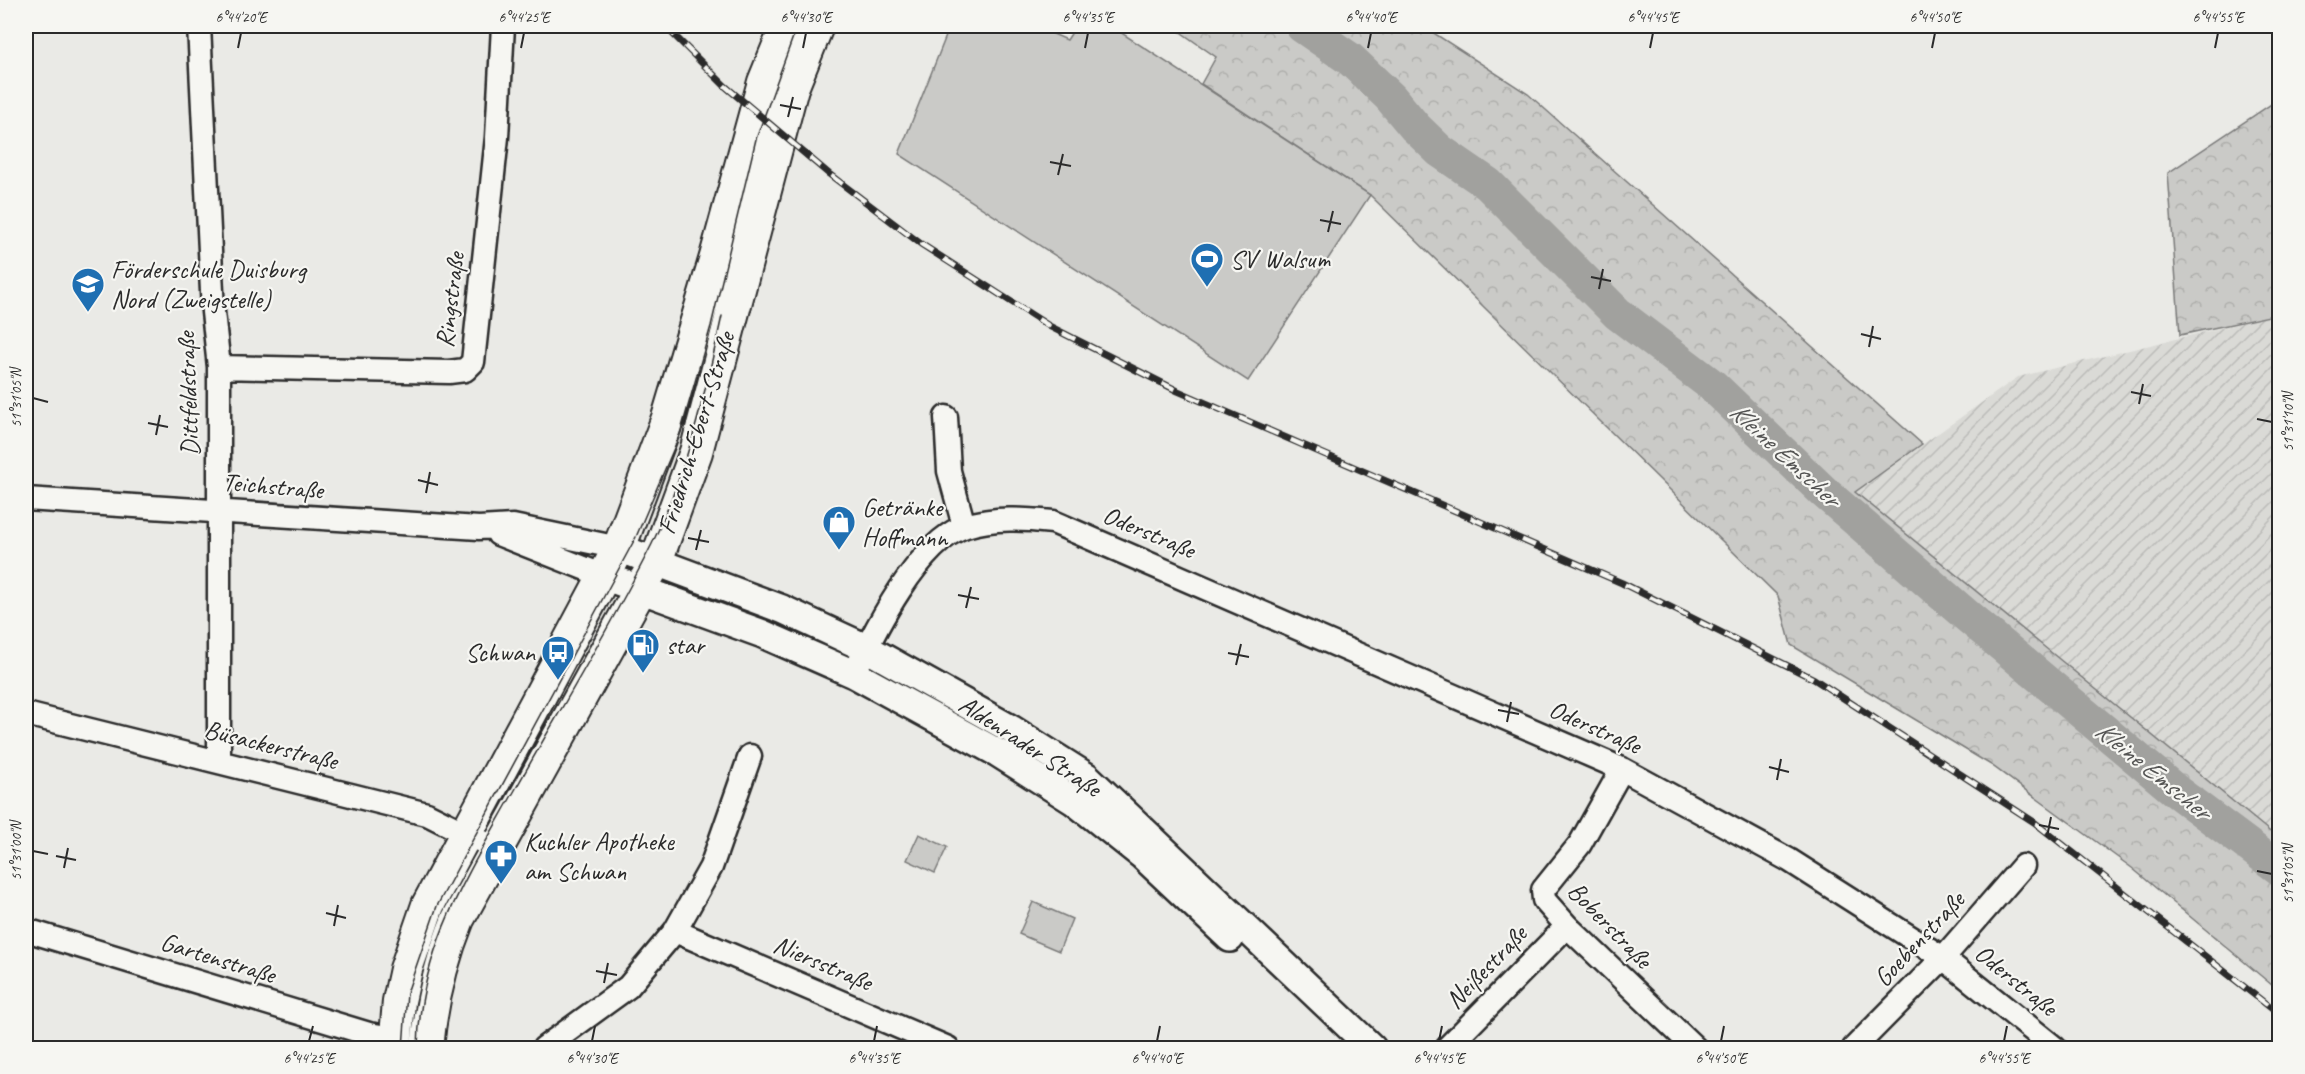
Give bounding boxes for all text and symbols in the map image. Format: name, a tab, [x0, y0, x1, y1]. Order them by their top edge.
text: 6°44'20"E	[215, 8, 269, 27]
text: 6°44'25"E	[498, 8, 552, 27]
text: 6°44'30"E	[780, 8, 834, 27]
text: 6°44'35"E	[1062, 8, 1116, 27]
text: 6°44'40"E	[1345, 8, 1399, 27]
text: 6°44'45"E	[1627, 8, 1681, 27]
text: 6°44'50"E	[1909, 8, 1963, 27]
text: 6°44'55"E	[2192, 8, 2246, 27]
sports icon: SV Walsum	[1189, 241, 1225, 288]
place label: SV Walsum	[1230, 243, 1331, 276]
street label: Ringstraße	[428, 248, 473, 350]
place label: Förderschule Duisburg Nord (Zweigstelle)	[111, 253, 308, 316]
school or university icon: Förderschule Duisburg Nord (Zweigstelle)	[70, 266, 106, 313]
street label: Friedrich-Ebert-Straße	[650, 326, 743, 538]
street label: Dittfeldstraße	[169, 329, 207, 457]
text: 51°31'05"N	[7, 365, 26, 428]
text: 51°31'10"N	[2279, 389, 2298, 452]
water label: Kleine Emscher	[1723, 394, 1851, 517]
street label: Teichstraße	[222, 465, 327, 507]
place label: Getränke Hoffmann	[862, 491, 949, 554]
street label: Oderstraße	[1098, 498, 1202, 567]
shop icon: Getränke Hoffmann	[821, 504, 857, 551]
fuel station icon: star	[625, 627, 661, 674]
place label: star	[666, 629, 707, 662]
bus stop icon: Schwan	[540, 634, 576, 681]
place label: Schwan	[465, 636, 536, 669]
street label: Aldenrader Straße	[953, 688, 1110, 806]
street label: Oderstraße	[1544, 692, 1648, 763]
street label: Büsackerstraße	[201, 713, 343, 778]
water label: Kleine Emscher	[2089, 713, 2222, 830]
text: 51°31'00"N	[7, 818, 26, 881]
place label: Kuchler Apotheke am Schwan	[524, 825, 675, 888]
pharmacy icon: Kuchler Apotheke am Schwan	[483, 838, 519, 885]
text: 51°31'05"N	[2279, 841, 2298, 904]
street label: Boberstraße	[1561, 875, 1661, 977]
street label: Goebenstraße	[1866, 882, 1973, 994]
street label: Neißestraße	[1438, 916, 1536, 1016]
street label: Gartenstraße	[157, 925, 282, 992]
street label: Niersstraße	[769, 928, 880, 999]
street label: Oderstraße	[1968, 937, 2066, 1025]
text: 6°44'25"E	[283, 1049, 337, 1068]
text: 6°44'30"E	[566, 1049, 620, 1068]
text: 6°44'35"E	[848, 1049, 902, 1068]
text: 6°44'40"E	[1131, 1049, 1185, 1068]
text: 6°44'45"E	[1413, 1049, 1467, 1068]
text: 6°44'50"E	[1695, 1049, 1749, 1068]
text: 6°44'55"E	[1978, 1049, 2032, 1068]

